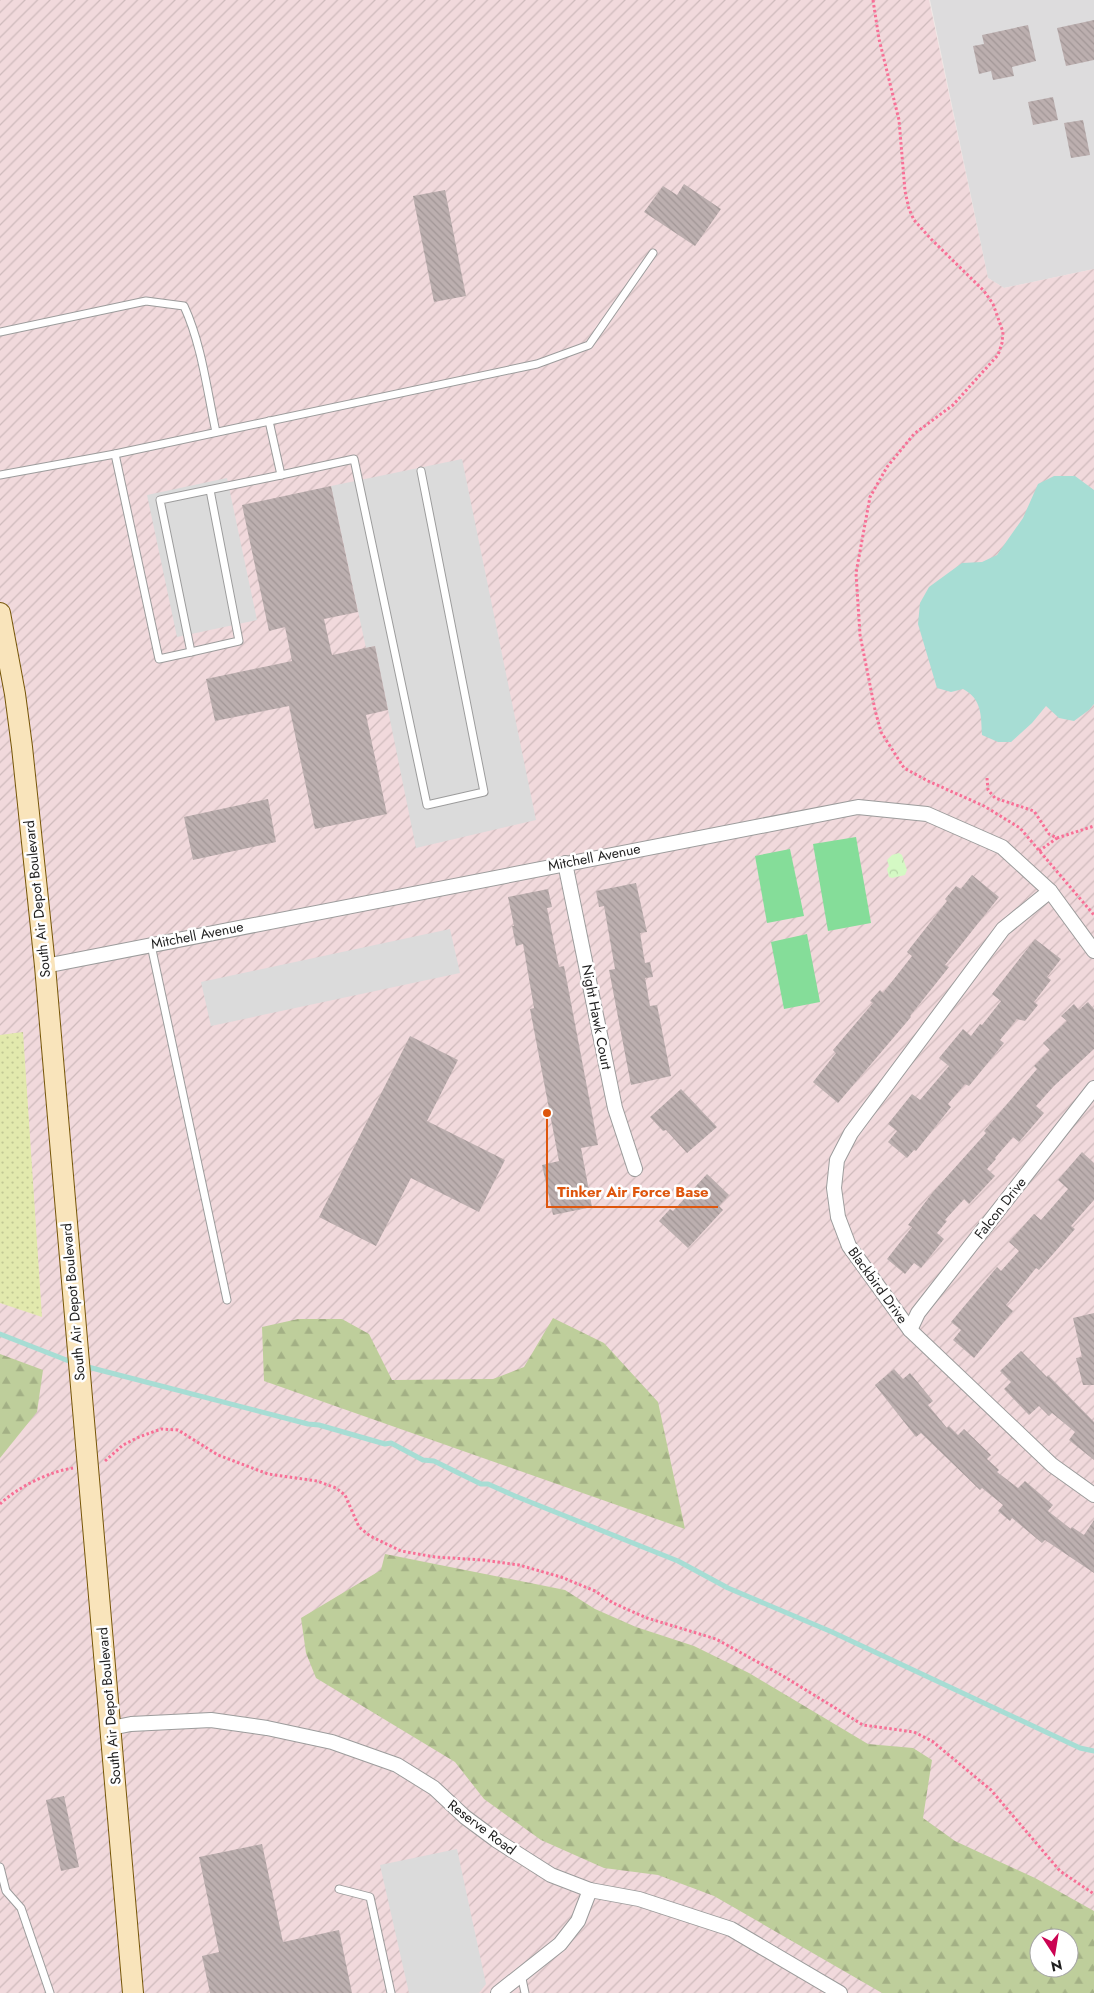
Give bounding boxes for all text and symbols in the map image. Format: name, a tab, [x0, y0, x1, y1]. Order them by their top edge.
street label: South Air Depot Boulevard	[19, 819, 55, 979]
street label: Mitchell Avenue	[546, 838, 642, 876]
street label: Mitchell Avenue	[149, 916, 245, 954]
street label: Night Hawk Court	[577, 963, 617, 1072]
street label: Falcon Drive	[969, 1173, 1031, 1243]
callout: Tinker Air Force Base	[547, 1177, 718, 1207]
text: Tinker Air Force Base	[557, 1181, 709, 1203]
street label: South Air Depot Boulevard	[56, 1222, 90, 1382]
street label: Blackbird Drive	[843, 1243, 913, 1327]
street label: South Air Depot Boulevard	[92, 1626, 126, 1786]
street label: Reserve Road	[444, 1795, 520, 1859]
north arrow	[1029, 1928, 1079, 1978]
text: N	[1049, 1955, 1064, 1977]

